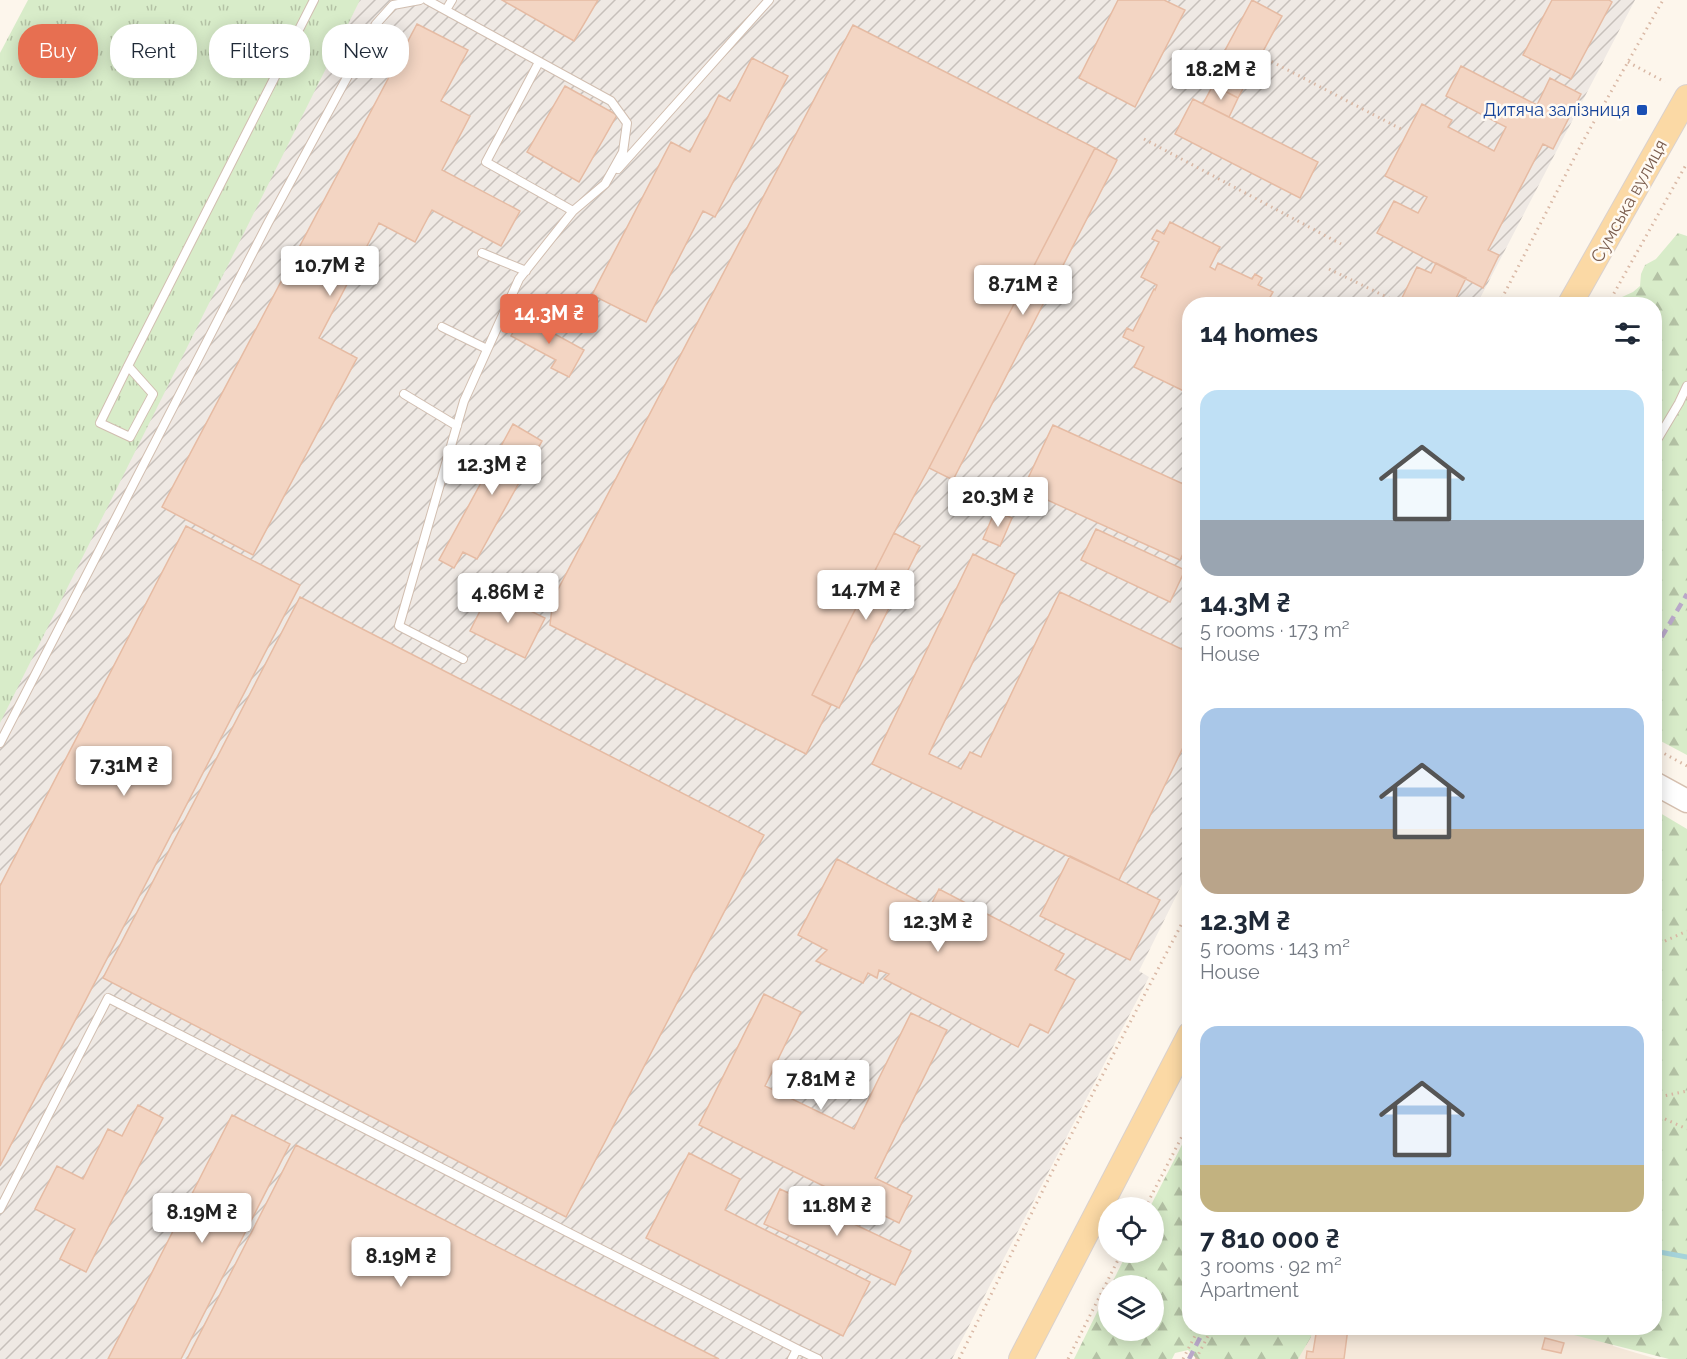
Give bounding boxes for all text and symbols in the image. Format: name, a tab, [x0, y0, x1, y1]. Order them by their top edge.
chip: Buy	[18, 24, 98, 78]
chip: Rent	[110, 24, 197, 78]
chip: Filters	[209, 24, 310, 78]
chip: New	[322, 24, 409, 78]
pin: 18.2M ₴	[1166, 50, 1276, 101]
text: 18.2M ₴	[1186, 57, 1256, 81]
place label: Дитяча залізниця	[1483, 99, 1630, 120]
marker: Дитяча залізниця	[1635, 103, 1649, 117]
street label: Сумська вулиця	[1586, 136, 1671, 266]
pin: 10.7M ₴	[275, 246, 385, 297]
text: 10.7M ₴	[295, 253, 365, 277]
pin: 8.71M ₴	[968, 265, 1078, 316]
text: 8.71M ₴	[988, 272, 1058, 296]
pin: 14.3M ₴	[494, 294, 604, 345]
text: 14.3M ₴	[514, 301, 584, 325]
icon: filters	[1611, 317, 1644, 350]
text: 14 homes	[1200, 318, 1318, 348]
icon: home	[1368, 429, 1476, 537]
pin: 12.3M ₴	[437, 445, 547, 496]
text: 12.3M ₴	[457, 452, 527, 476]
pin: 20.3M ₴	[943, 477, 1053, 528]
text: 20.3M ₴	[962, 484, 1034, 508]
pin: 14.7M ₴	[811, 570, 921, 621]
pin: 4.86M ₴	[453, 573, 563, 624]
text: 14.7M ₴	[831, 577, 901, 601]
text: 4.86M ₴	[472, 580, 544, 604]
text: 14.3M ₴	[1200, 588, 1291, 618]
text: 5 rooms · 173 m²	[1200, 618, 1350, 642]
text: House	[1200, 642, 1260, 666]
pin: 7.31M ₴	[69, 746, 179, 797]
icon: home	[1368, 747, 1476, 855]
text: 7.31M ₴	[90, 753, 158, 777]
pin: 12.3M ₴	[883, 902, 993, 953]
text: 12.3M ₴	[1200, 906, 1290, 936]
text: 12.3M ₴	[903, 909, 973, 933]
text: 5 rooms · 143 m²	[1200, 936, 1350, 960]
text: House	[1200, 960, 1260, 984]
pin: 7.81M ₴	[766, 1060, 876, 1111]
icon: home	[1368, 1065, 1476, 1173]
text: 7.81M ₴	[786, 1067, 856, 1091]
pin: 11.8M ₴	[782, 1186, 892, 1237]
pin: 8.19M ₴	[147, 1193, 257, 1244]
text: 11.8M ₴	[802, 1193, 872, 1217]
map controls	[1098, 1197, 1164, 1341]
button: locate	[1098, 1197, 1164, 1263]
text: 8.19M ₴	[166, 1200, 238, 1224]
text: 7 810 000 ₴	[1200, 1224, 1340, 1254]
pin: 8.19M ₴	[346, 1237, 456, 1288]
text: 8.19M ₴	[365, 1244, 437, 1268]
text: 3 rooms · 92 m²	[1200, 1254, 1342, 1278]
button: layers	[1098, 1275, 1164, 1341]
text: Apartment	[1200, 1278, 1299, 1302]

